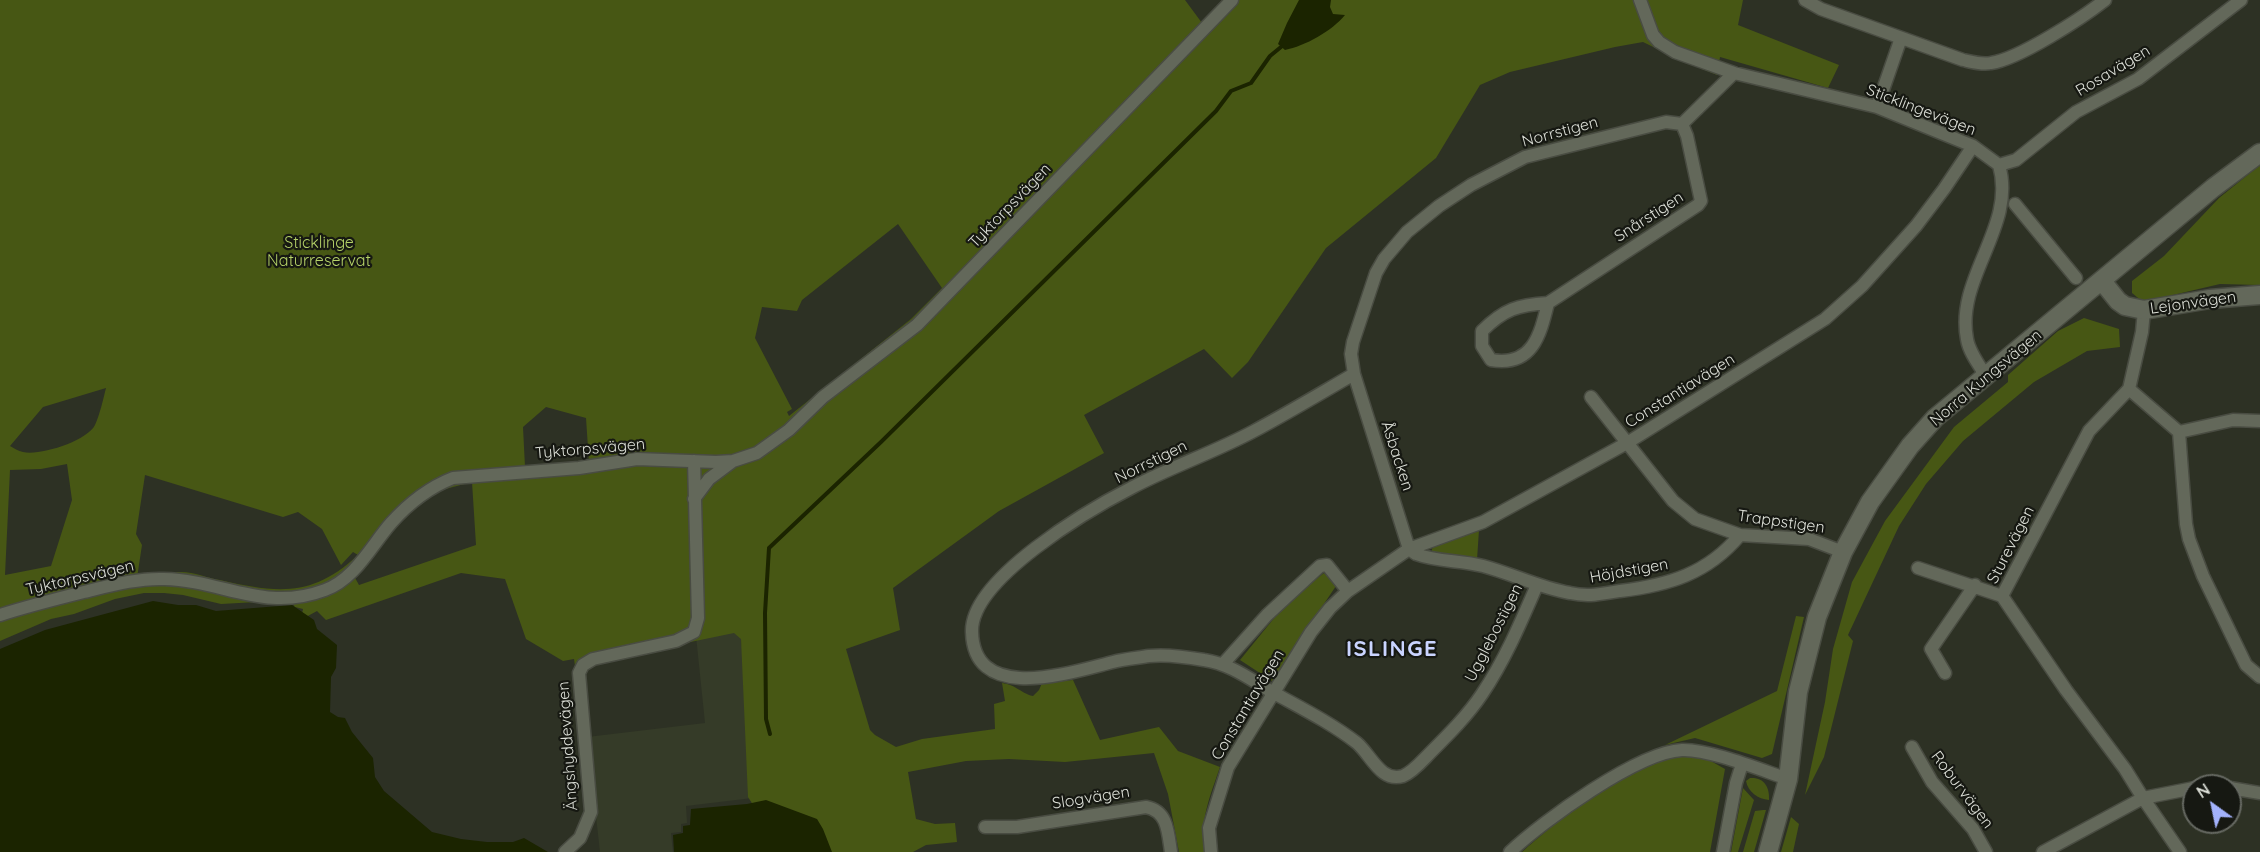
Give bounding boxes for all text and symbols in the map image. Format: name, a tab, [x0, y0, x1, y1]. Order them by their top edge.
street label: Rosavägen	[2072, 41, 2154, 101]
street label: Sticklingevägen	[1864, 80, 1978, 140]
street label: Norrstigen	[1520, 113, 1600, 151]
street label: Tyktorpsvägen	[965, 160, 1055, 252]
street label: Snårstigen	[1611, 188, 1687, 246]
park label: Sticklinge Naturreservat	[267, 233, 371, 271]
street label: Lejonvägen	[2149, 287, 2237, 319]
street label: Norra Kungsvägen	[1926, 326, 2046, 430]
street label: Constantiavägen	[1622, 350, 1738, 432]
street label: Åsbacken	[1377, 419, 1417, 493]
street label: Tyktorpsvägen	[534, 435, 646, 463]
street label: Norrstigen	[1112, 436, 1190, 488]
street label: Sturevägen	[1983, 503, 2039, 587]
street label: Trappstigen	[1736, 506, 1826, 538]
street label: Höjdstigen	[1588, 555, 1670, 587]
street label: Tyktorpsvägen	[24, 556, 136, 600]
street label: Ugglebostigen	[1461, 581, 1527, 685]
district label: ISLINGE	[1346, 636, 1438, 662]
street label: Constantiavägen	[1207, 646, 1289, 764]
street label: Ängshyddevägen	[554, 681, 582, 811]
street label: Roburvägen	[1927, 747, 1997, 833]
north arrow	[2182, 774, 2242, 834]
text: N	[2193, 779, 2214, 802]
street label: Slogvägen	[1051, 782, 1131, 814]

